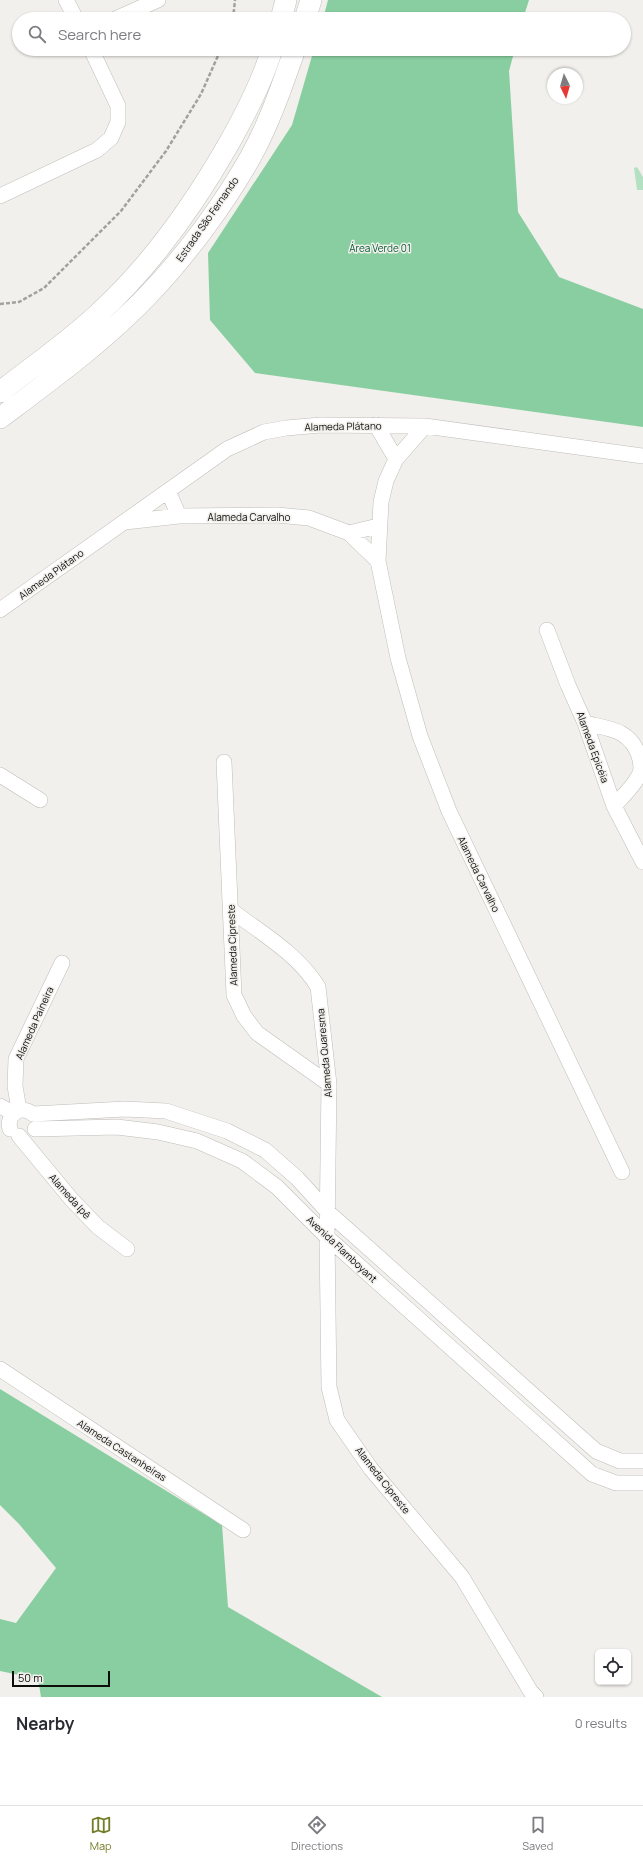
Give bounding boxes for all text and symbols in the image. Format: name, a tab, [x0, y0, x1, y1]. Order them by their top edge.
search box	[12, 12, 631, 56]
icon: search	[26, 23, 48, 45]
text: Search here	[58, 24, 141, 45]
north arrow	[547, 68, 583, 104]
street label: Estrada São Fernando	[172, 174, 242, 264]
park label: Área Verde 01	[349, 241, 411, 255]
street label: Alameda Plátano	[304, 418, 382, 434]
street label: Alameda Carvalho	[208, 510, 291, 524]
street label: Alameda Plátano	[16, 546, 86, 602]
street label: Alameda Epicéia	[574, 709, 612, 785]
street label: Alameda Carvalho	[455, 834, 503, 914]
street label: Alameda Cipreste	[224, 904, 240, 986]
street label: Alameda Paineira	[12, 984, 56, 1062]
street label: Alameda Quaresma	[313, 1008, 335, 1098]
street label: Alameda Ipê	[46, 1170, 94, 1222]
street label: Avenida Flamboyant	[304, 1213, 380, 1285]
street label: Alameda Castanheiras	[75, 1416, 169, 1484]
street label: Alameda Cipreste	[352, 1444, 414, 1517]
map controls	[595, 1649, 631, 1685]
button: locate	[595, 1649, 631, 1685]
scale bar	[12, 1669, 110, 1688]
text: 50 m	[18, 1670, 43, 1685]
text: Nearby	[16, 1712, 74, 1735]
text: 0 results	[575, 1714, 627, 1732]
tab: Map	[90, 1814, 112, 1853]
tab: Directions	[291, 1814, 343, 1853]
tab: Saved	[522, 1814, 553, 1853]

